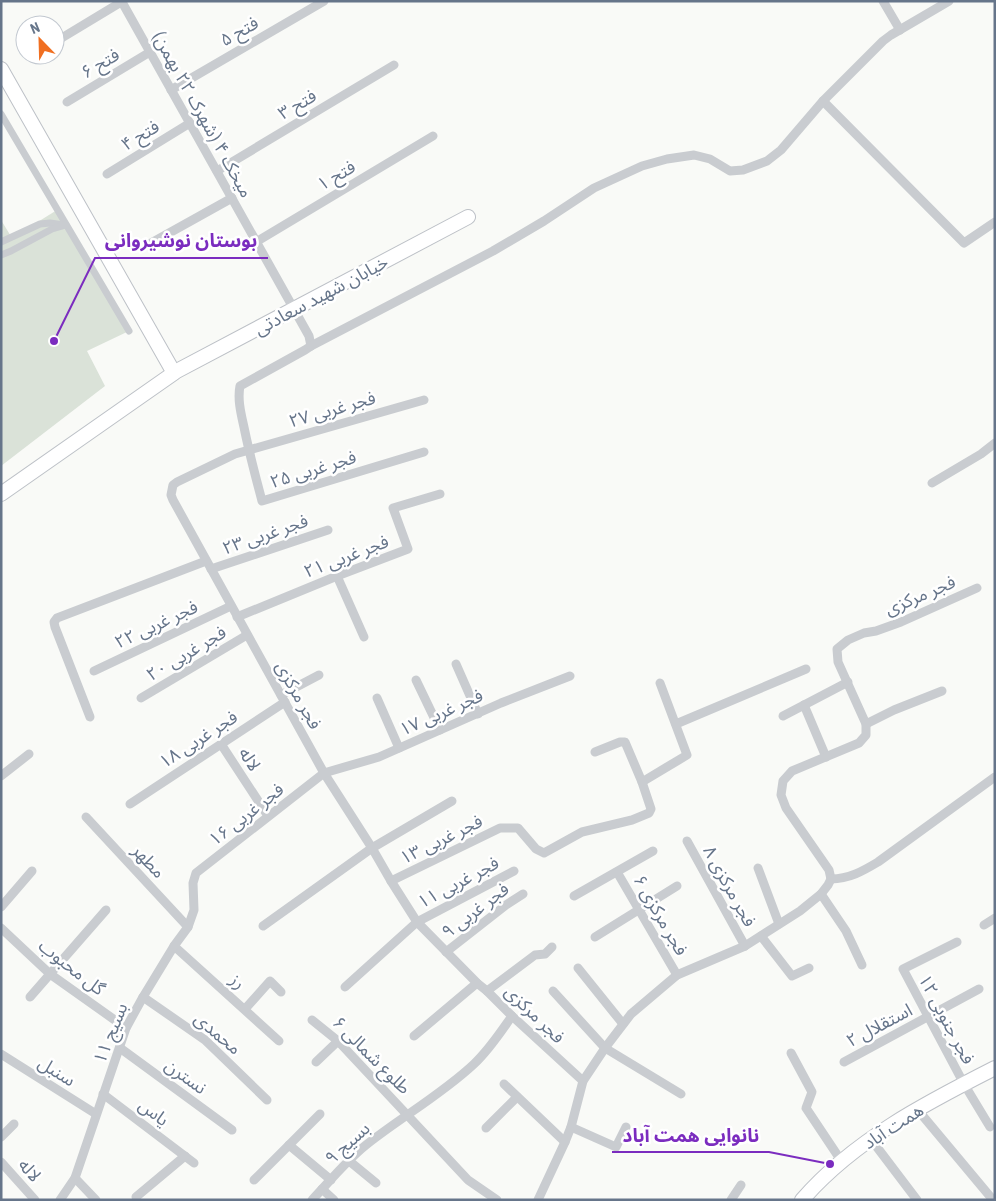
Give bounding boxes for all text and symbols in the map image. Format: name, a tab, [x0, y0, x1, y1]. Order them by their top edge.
street label: فتح ۵	[216, 12, 263, 53]
north arrow	[15, 15, 65, 65]
text: N	[28, 19, 42, 37]
street label: (شهرک ۲۲ بهمن) میخک ۴	[148, 27, 258, 201]
street label: فتح ۶	[77, 43, 124, 85]
street label: فتح ۳	[274, 84, 321, 126]
street label: فتح ۴	[117, 115, 164, 157]
street label: فتح ۱	[313, 155, 360, 197]
callout: بوستان نوشیروانی	[95, 224, 268, 258]
text: بوستان نوشیروانی	[105, 229, 257, 252]
street label: خیابان شهید سعادتی	[250, 251, 392, 340]
street label: فجر غربی ۲۷	[286, 387, 378, 432]
street label: فجر غربی ۲۵	[267, 446, 359, 493]
street label: فجر غربی ۲۳	[219, 510, 311, 559]
street label: فجر غربی ۲۱	[301, 530, 392, 583]
street label: فجر مرکزی	[881, 571, 959, 620]
street label: فجر غربی ۲۲	[111, 596, 201, 653]
street label: فجر غربی ۲۰	[142, 621, 230, 686]
street label: فجر مرکزی	[271, 657, 326, 733]
street label: فجر غربی ۱۷	[396, 684, 486, 741]
street label: فجر غربی ۱۸	[155, 706, 242, 773]
street label: لاله	[235, 743, 265, 775]
street label: فجر غربی ۱۶	[204, 778, 288, 851]
street label: فجر غربی ۱۳	[396, 810, 486, 869]
street label: مطهر	[127, 839, 170, 883]
street label: فجر مرکزی ۸	[698, 842, 761, 931]
street label: فجر غربی ۱۱	[414, 852, 503, 913]
street label: فجر مرکزی ۶	[629, 871, 692, 959]
street label: فجر غربی ۹	[437, 878, 513, 943]
street label: گل محبوب	[34, 935, 110, 1000]
street label: رز	[225, 968, 250, 994]
street label: فجر جنوبی ۱۲	[914, 970, 979, 1068]
street label: فجر مرکزی	[500, 980, 569, 1048]
street label: استقلال ۲	[842, 999, 916, 1052]
street label: بسیج ۱۱	[88, 1000, 134, 1067]
street label: محمدی	[190, 1007, 246, 1059]
street label: طلوع شمالی ۶	[326, 1012, 415, 1101]
street label: سنبل	[34, 1052, 79, 1091]
street label: نسترن	[161, 1054, 211, 1099]
street label: یاس	[134, 1094, 173, 1131]
street label: همت آباد	[859, 1099, 927, 1153]
street label: بسیج ۹	[320, 1117, 376, 1171]
callout: نانوایی همت آباد	[612, 1118, 769, 1152]
text: نانوایی همت آباد	[623, 1124, 759, 1147]
street label: لاله	[14, 1154, 46, 1186]

